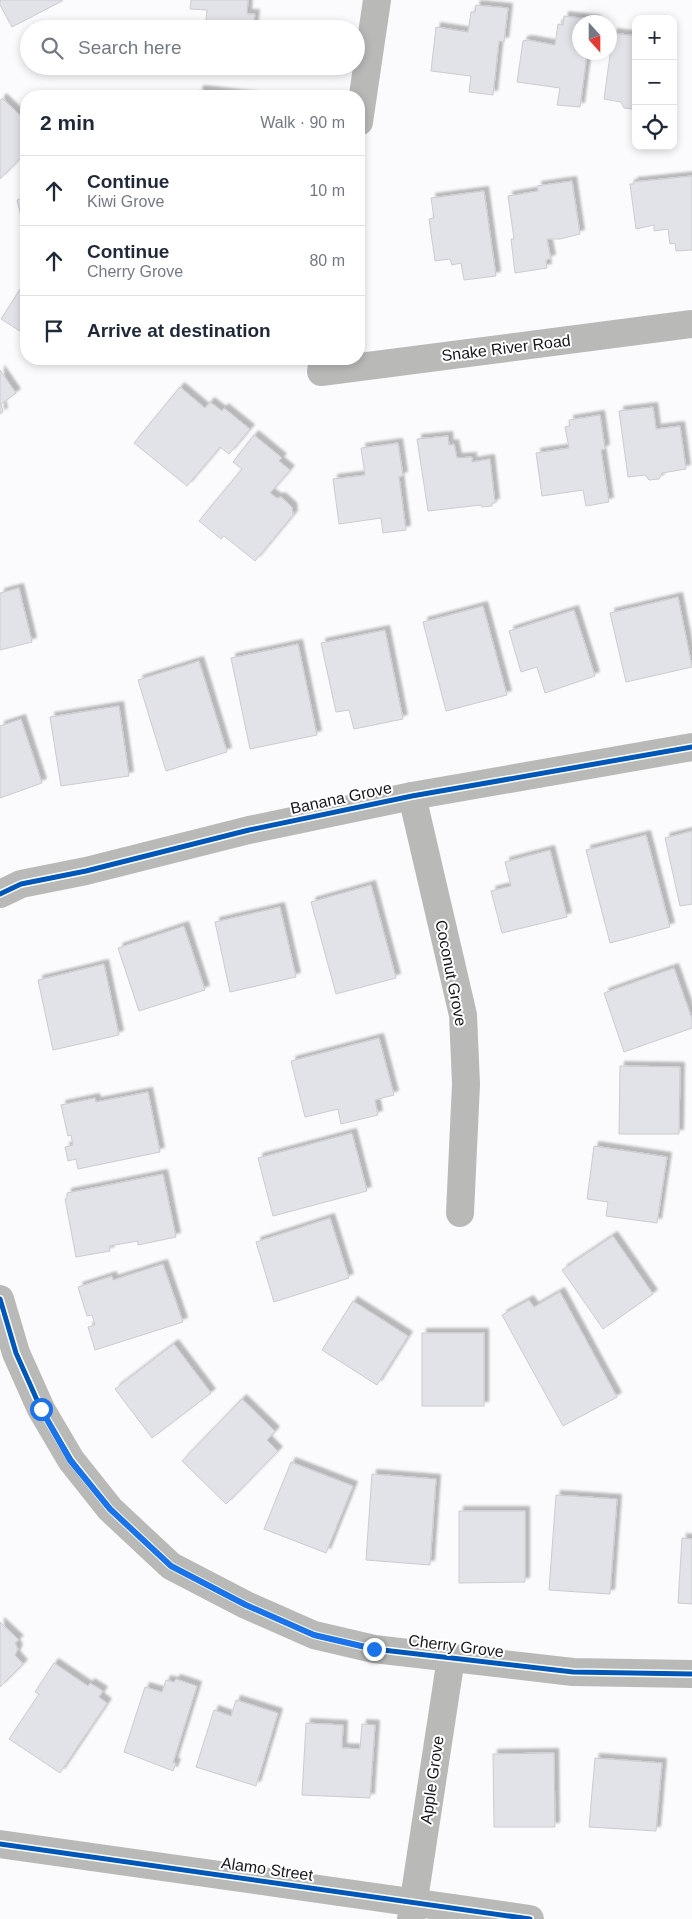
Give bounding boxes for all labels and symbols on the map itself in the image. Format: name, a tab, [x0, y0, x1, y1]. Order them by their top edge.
north arrow	[572, 15, 617, 60]
street label: Snake River Road	[441, 332, 571, 364]
street label: Banana Grove	[289, 779, 393, 817]
street label: Coconut Grove	[432, 919, 470, 1028]
route start	[30, 1398, 53, 1421]
street label: Cherry Grove	[407, 1632, 505, 1660]
route end	[363, 1638, 386, 1661]
street label: Apple Grove	[417, 1735, 447, 1825]
street label: Alamo Street	[220, 1854, 315, 1884]

